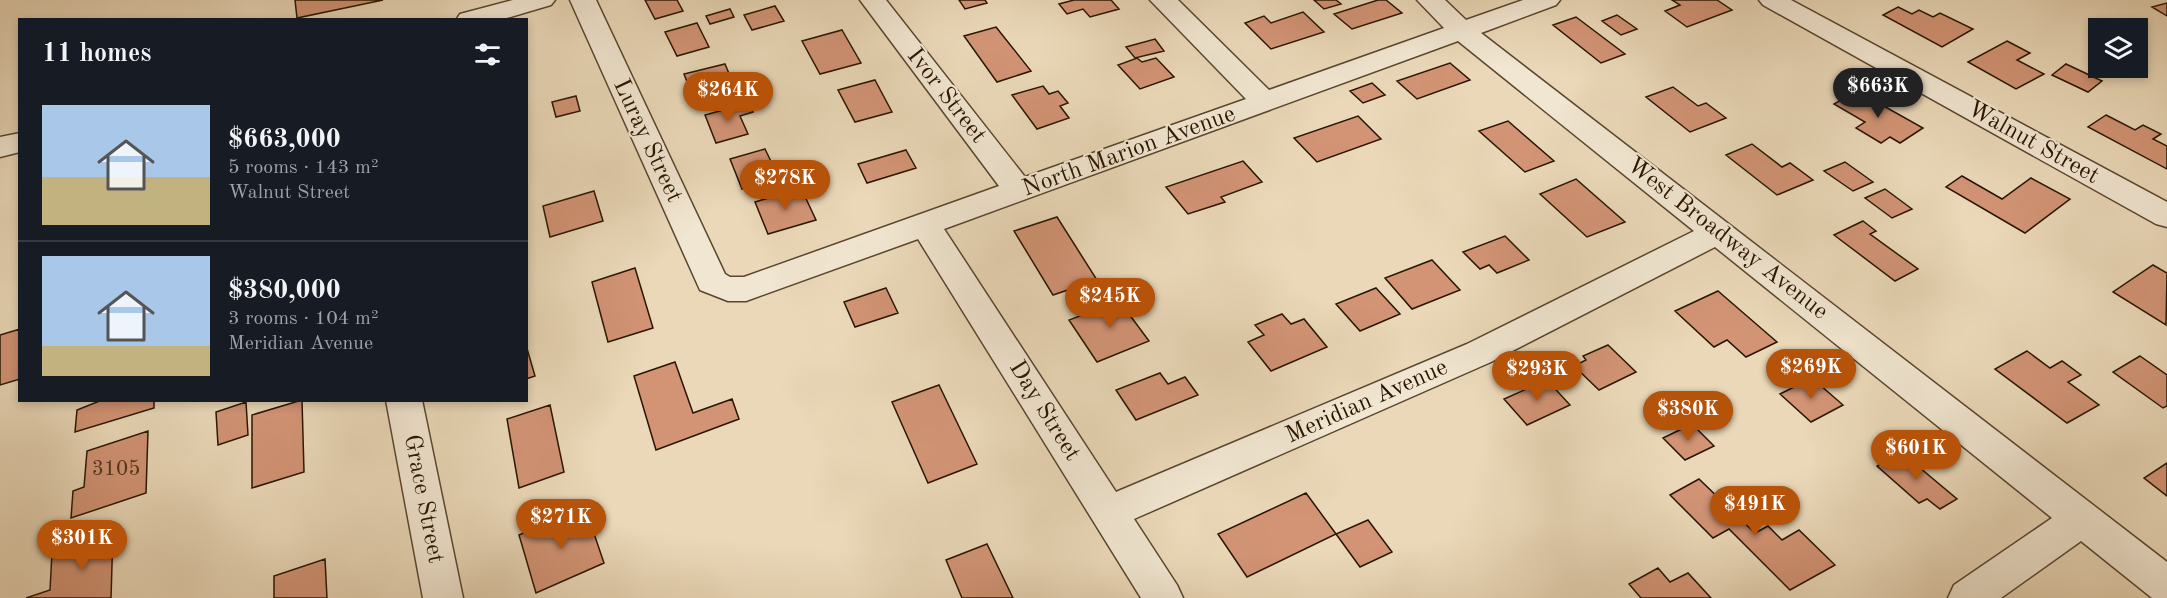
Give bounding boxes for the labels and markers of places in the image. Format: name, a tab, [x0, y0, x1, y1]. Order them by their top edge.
pin: $663K	[1836, 68, 1920, 119]
pin: $264K	[686, 72, 770, 123]
pin: $278K	[743, 160, 827, 211]
pin: $245K	[1068, 278, 1152, 329]
pin: $269K	[1769, 349, 1853, 400]
pin: $293K	[1495, 351, 1579, 402]
pin: $380K	[1646, 391, 1730, 442]
pin: $601K	[1874, 430, 1958, 481]
pin: $491K	[1713, 486, 1797, 537]
pin: $271K	[519, 499, 603, 550]
pin: $301K	[40, 520, 124, 571]

